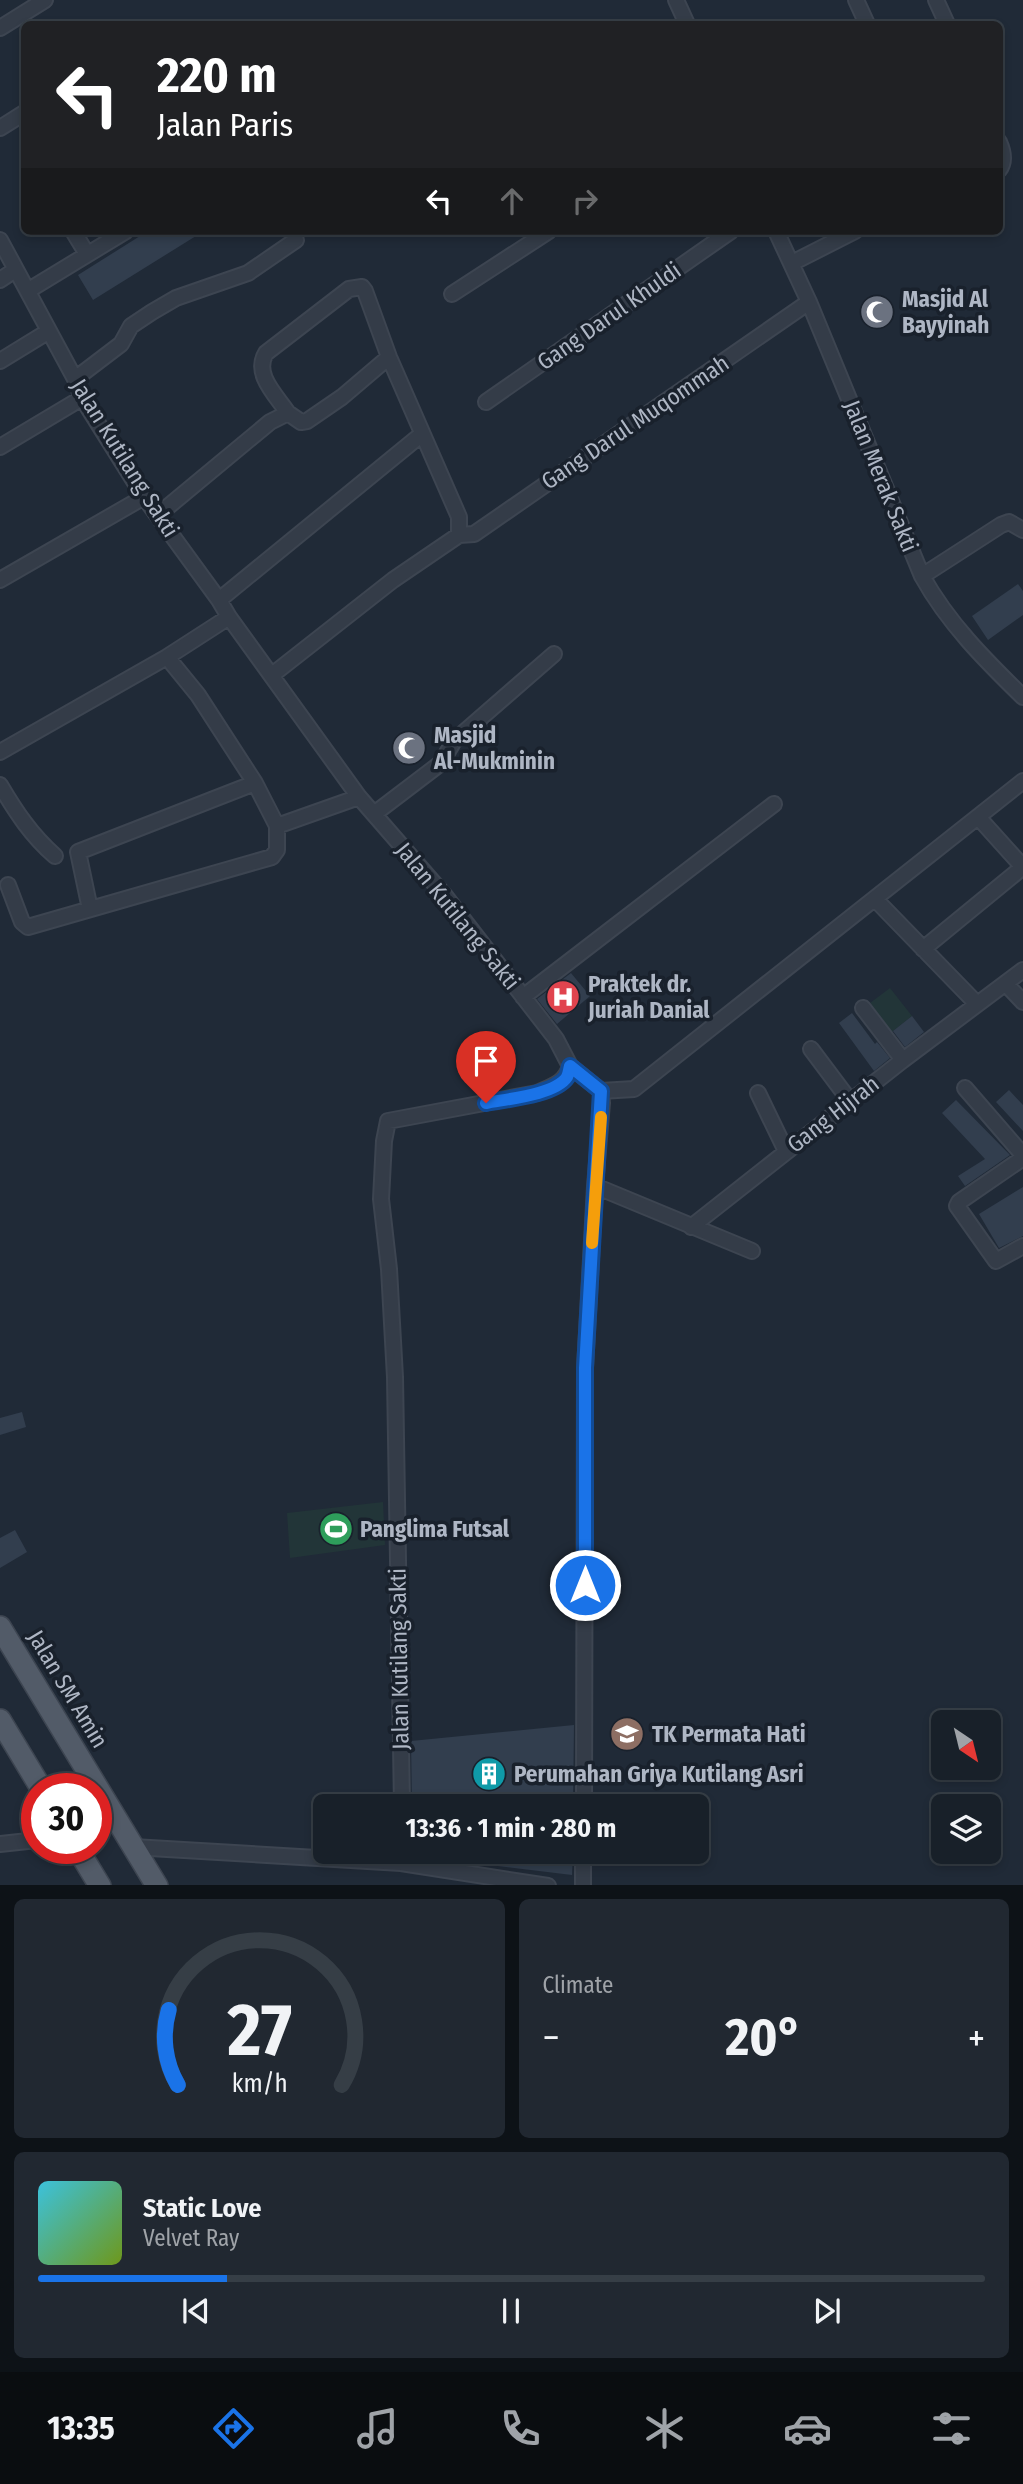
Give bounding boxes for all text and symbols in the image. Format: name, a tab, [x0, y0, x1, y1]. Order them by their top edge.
text: 220 m	[157, 46, 277, 105]
icon: left	[42, 49, 133, 140]
text: Jalan Paris	[157, 106, 293, 144]
icon: left	[420, 182, 458, 220]
icon: ahead	[493, 182, 531, 220]
icon: right	[566, 182, 604, 220]
street label: Gang Darul Khuldi	[532, 256, 686, 376]
place label: Masjid Al Bayyinah	[902, 285, 989, 339]
mosque icon: Masjid Al Bayyinah	[858, 293, 896, 331]
street label: Gang Darul Muqommah	[536, 349, 734, 495]
street label: Jalan Kutilang Sakti	[65, 374, 185, 542]
street label: Jalan Merak Sakti	[838, 396, 924, 556]
place label: Masjid Al-Mukminin	[433, 721, 555, 775]
mosque icon: Masjid Al-Mukminin	[390, 729, 428, 767]
street label: Jalan Kutilang Sakti	[390, 837, 526, 995]
place label: Praktek dr. Juriah Danial	[587, 970, 710, 1024]
hospital icon: Praktek dr. Juriah Danial	[544, 978, 582, 1016]
pin	[456, 1031, 516, 1103]
icon: arrive	[467, 1042, 505, 1080]
street label: Gang Hijrah	[781, 1069, 885, 1159]
sports icon: Panglima Futsal	[317, 1510, 355, 1548]
place label: Panglima Futsal	[360, 1515, 510, 1543]
position arrow	[548, 1548, 622, 1622]
street label: Jalan Kutilang Sakti	[383, 1568, 415, 1750]
street label: Jalan SM Amin	[22, 1625, 114, 1753]
north arrow	[931, 1710, 1001, 1780]
map controls	[931, 1710, 1001, 1864]
school or university icon: TK Permata Hati	[608, 1715, 646, 1753]
place label: TK Permata Hati	[652, 1720, 806, 1748]
building icon: Perumahan Griya Kutilang Asri	[470, 1755, 508, 1793]
place label: Perumahan Griya Kutilang Asri	[514, 1760, 804, 1788]
speed limit sign: 30	[21, 1773, 112, 1864]
button: layers	[931, 1794, 1001, 1864]
text: 13:36 · 1 min · 280 m	[406, 1813, 616, 1844]
text: Climate	[543, 1971, 613, 1999]
text: 27	[226, 1987, 291, 2074]
text: 20°	[725, 2006, 802, 2069]
text: −	[543, 2015, 560, 2061]
text: +	[968, 2015, 985, 2061]
text: km/h	[231, 2068, 287, 2098]
text: Static Love	[143, 2193, 261, 2224]
text: Velvet Ray	[143, 2224, 239, 2252]
icon: previous	[177, 2292, 215, 2330]
icon: pause	[492, 2292, 530, 2330]
icon: next	[808, 2292, 846, 2330]
icon: directions	[209, 2404, 258, 2453]
icon: music	[353, 2404, 402, 2453]
icon: phone	[496, 2404, 545, 2453]
icon: climate	[640, 2404, 689, 2453]
icon: car	[783, 2404, 832, 2453]
icon: filters	[927, 2404, 976, 2453]
text: 13:35	[47, 2409, 115, 2447]

